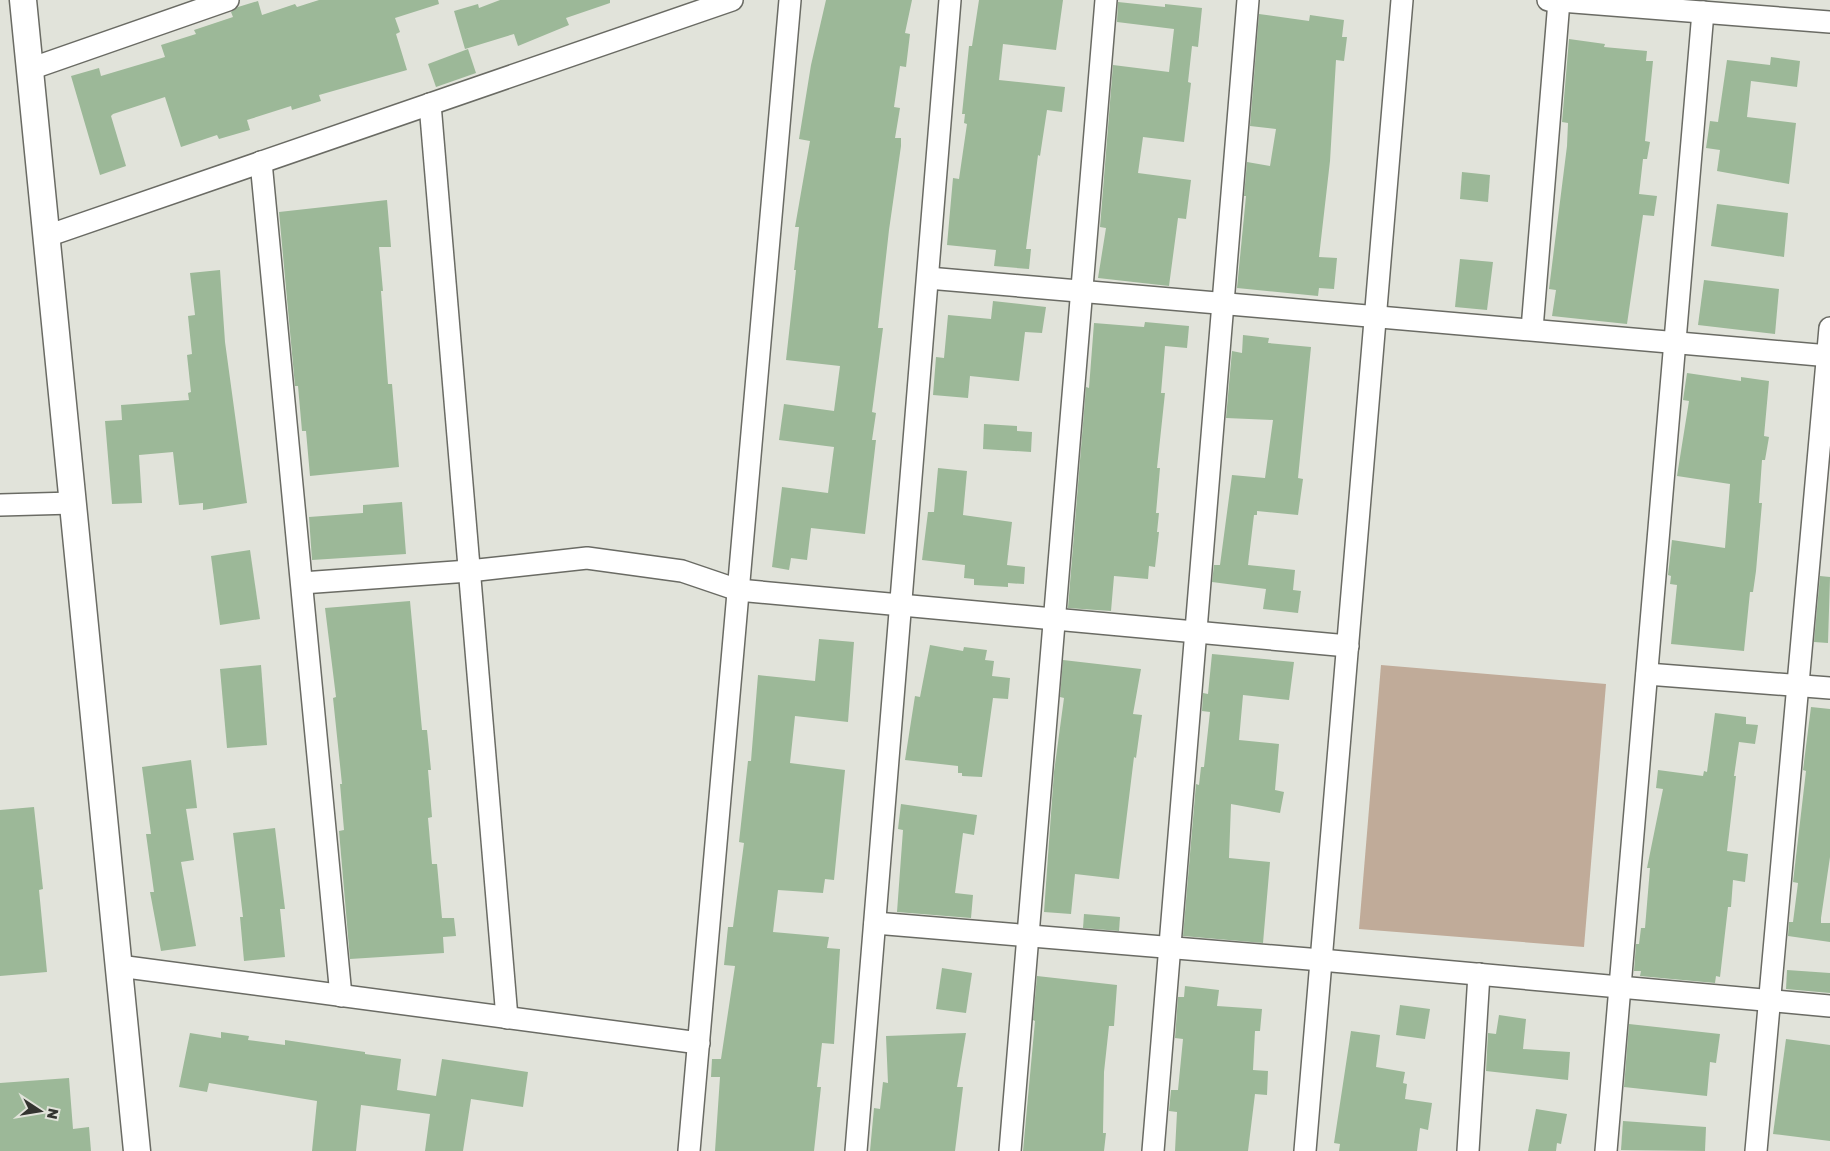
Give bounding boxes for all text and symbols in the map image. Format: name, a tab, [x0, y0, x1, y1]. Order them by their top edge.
north arrow	[15, 1086, 65, 1136]
text: N	[44, 1107, 63, 1121]

